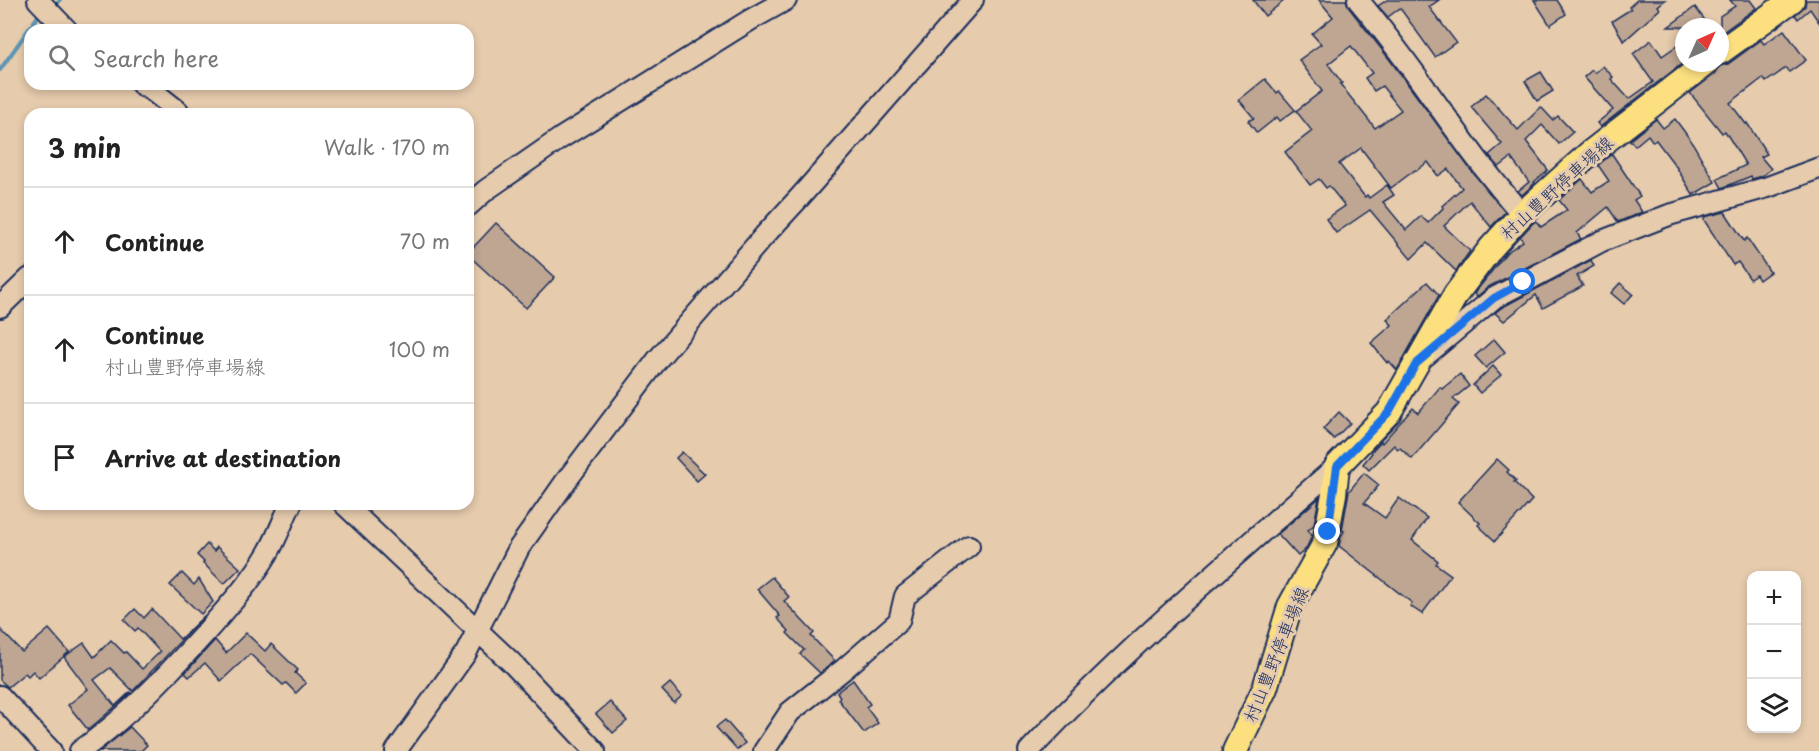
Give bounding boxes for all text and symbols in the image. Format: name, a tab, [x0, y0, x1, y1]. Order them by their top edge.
north arrow	[1675, 18, 1729, 72]
search box	[24, 24, 474, 90]
icon: search	[45, 41, 78, 74]
text: Search here	[93, 41, 219, 74]
text: 3 min	[48, 128, 121, 167]
street label: 村山豊野停車場線	[1493, 129, 1619, 245]
text: Walk · 170 m	[324, 132, 450, 162]
icon: ahead	[48, 225, 81, 258]
text: Continue	[105, 225, 204, 258]
text: 70 m	[400, 226, 450, 256]
route start	[1509, 268, 1535, 294]
text: Continue	[105, 318, 204, 351]
icon: ahead	[48, 333, 81, 366]
text: 100 m	[389, 334, 450, 364]
text: 村山豊野停車場線	[105, 351, 265, 381]
icon: arrive	[48, 441, 81, 474]
text: Arrive at destination	[105, 441, 341, 474]
route end	[1314, 518, 1340, 544]
map controls	[1747, 571, 1801, 733]
button: +	[1747, 571, 1801, 625]
street label: 村山豊野停車場線	[1236, 582, 1314, 726]
button: −	[1747, 625, 1801, 679]
button: layers	[1747, 679, 1801, 733]

